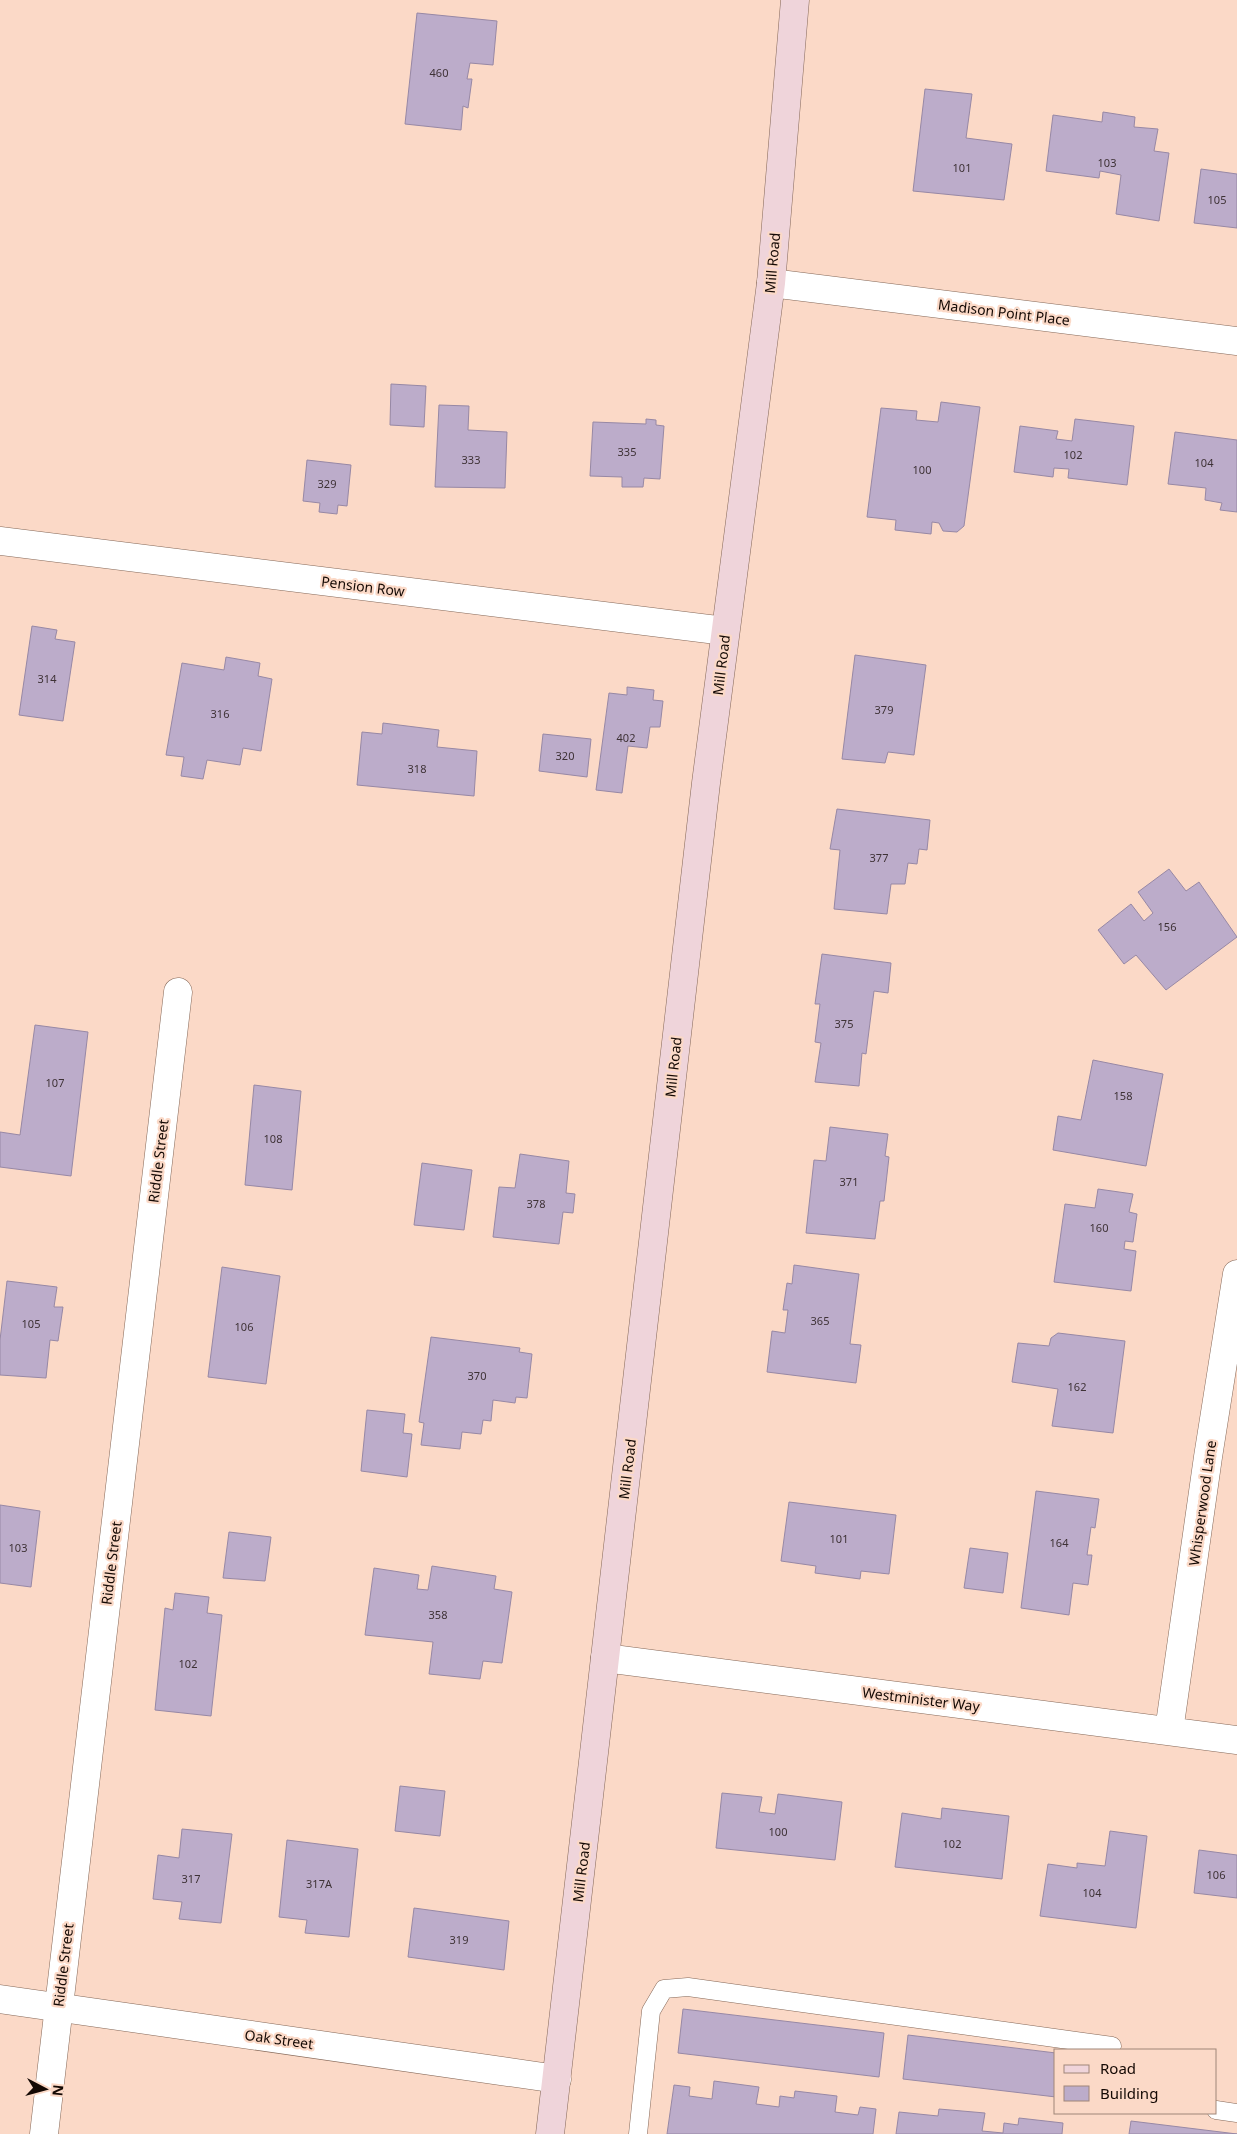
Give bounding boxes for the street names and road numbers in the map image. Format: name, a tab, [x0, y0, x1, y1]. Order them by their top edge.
street label: Mill Road	[760, 232, 784, 294]
street label: Madison Point Place	[937, 294, 1071, 330]
street label: Pension Row	[320, 571, 406, 601]
street label: Mill Road	[708, 634, 734, 696]
street label: Mill Road	[660, 1036, 686, 1098]
street label: Riddle Street	[143, 1118, 173, 1204]
street label: Mill Road	[614, 1438, 640, 1500]
street label: Whisperwood Lane	[1184, 1439, 1220, 1567]
street label: Riddle Street	[96, 1520, 126, 1606]
street label: Westminister Way	[861, 1682, 982, 1716]
street label: Mill Road	[568, 1841, 594, 1903]
street label: Riddle Street	[48, 1922, 78, 2008]
street label: Oak Street	[244, 2025, 314, 2053]

